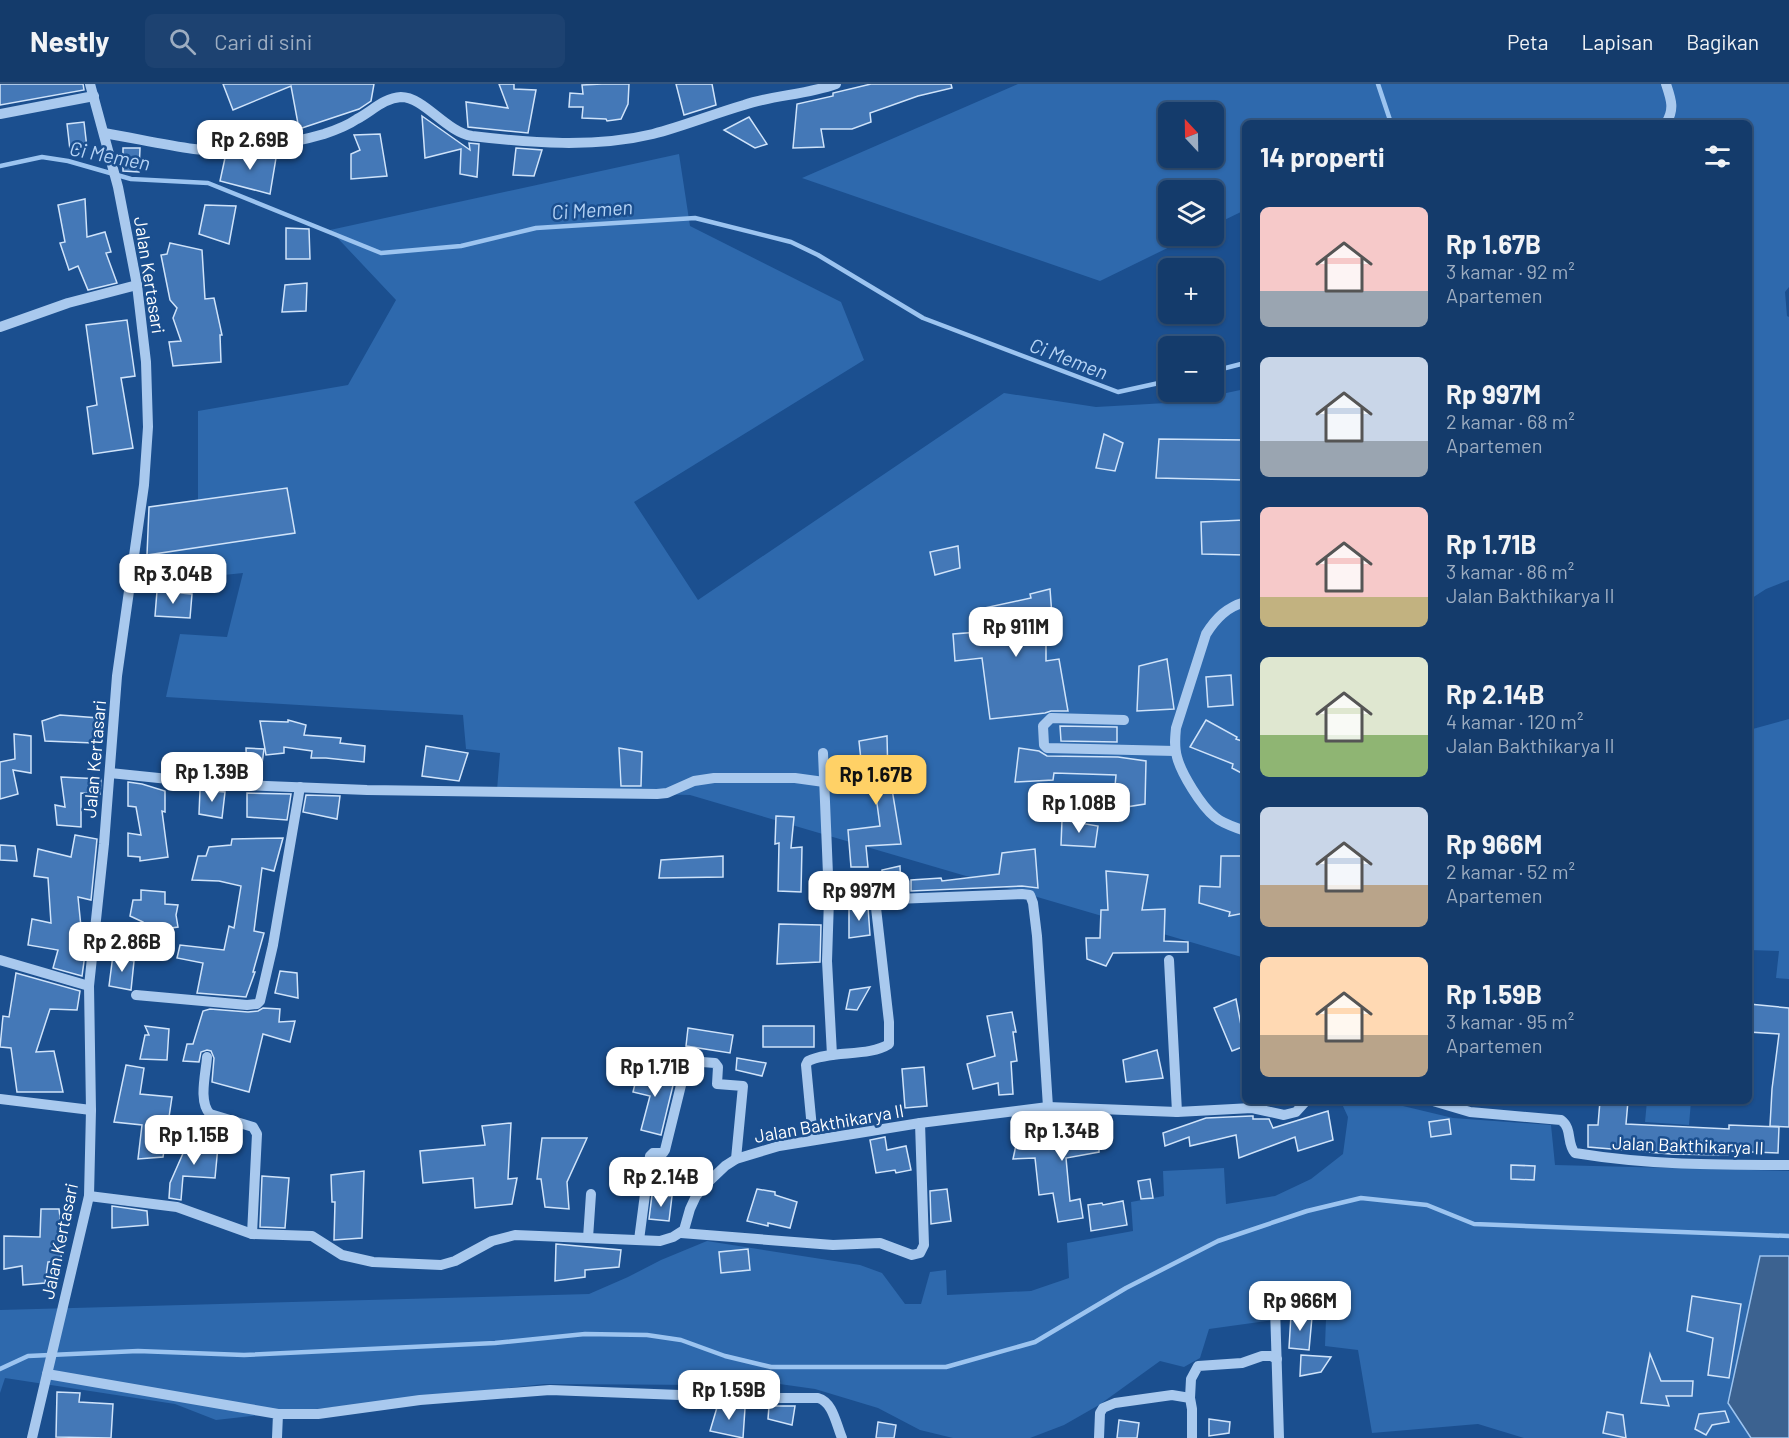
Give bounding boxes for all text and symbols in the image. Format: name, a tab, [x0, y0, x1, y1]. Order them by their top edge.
search box	[145, 14, 565, 68]
text: Nestly	[30, 24, 109, 58]
icon: search	[166, 25, 199, 58]
text: Cari di sini	[214, 28, 312, 54]
text: Peta	[1507, 29, 1548, 54]
text: Lapisan	[1581, 29, 1653, 54]
text: Bagikan	[1686, 29, 1759, 54]
north arrow	[1158, 102, 1224, 168]
map controls	[1158, 102, 1224, 402]
pin: Rp 2.69B	[188, 120, 312, 171]
text: Rp 2.69B	[211, 127, 289, 151]
water label: Ci Memen	[68, 135, 152, 175]
icon: filters	[1701, 140, 1734, 173]
text: 14 properti	[1260, 141, 1385, 172]
button: layers	[1158, 180, 1224, 246]
water label: Ci Memen	[550, 194, 634, 224]
street label: Jalan Kertasari	[130, 215, 170, 335]
text: Rp 1.67B	[1446, 228, 1541, 259]
icon: home	[1308, 231, 1380, 303]
button: +	[1158, 258, 1224, 324]
text: 3 kamar · 92 m²	[1446, 259, 1575, 283]
text: Apartemen	[1446, 283, 1542, 307]
water label: Ci Memen	[1027, 332, 1111, 384]
button: −	[1158, 336, 1224, 402]
text: Rp 997M	[1446, 378, 1541, 409]
icon: home	[1308, 381, 1380, 453]
text: 2 kamar · 68 m²	[1446, 409, 1575, 433]
text: Apartemen	[1446, 433, 1542, 457]
text: Rp 1.71B	[1446, 528, 1537, 559]
icon: home	[1308, 531, 1380, 603]
pin: Rp 3.04B	[111, 554, 235, 605]
text: 3 kamar · 86 m²	[1446, 559, 1574, 583]
text: Rp 3.04B	[133, 561, 213, 585]
text: Jalan Bakthikarya II	[1446, 583, 1615, 607]
pin: Rp 911M	[961, 607, 1071, 658]
text: Rp 911M	[983, 614, 1049, 638]
text: Rp 2.14B	[1446, 678, 1545, 709]
icon: home	[1308, 681, 1380, 753]
street label: Jalan Kertasari	[78, 699, 110, 819]
text: 4 kamar · 120 m²	[1446, 709, 1583, 733]
text: Jalan Bakthikarya II	[1446, 733, 1615, 757]
pin: Rp 1.39B	[150, 752, 274, 803]
pin: Rp 1.67B	[814, 755, 938, 806]
text: Rp 1.39B	[175, 759, 249, 783]
text: Rp 1.67B	[839, 762, 913, 786]
pin: Rp 1.08B	[1017, 783, 1141, 834]
text: Rp 1.08B	[1042, 790, 1116, 814]
text: Rp 966M	[1446, 828, 1542, 859]
icon: home	[1308, 831, 1380, 903]
text: 2 kamar · 52 m²	[1446, 859, 1575, 883]
pin: Rp 997M	[804, 871, 914, 922]
text: Rp 997M	[822, 878, 896, 902]
text: Apartemen	[1446, 883, 1542, 907]
pin: Rp 2.86B	[60, 922, 184, 973]
text: Rp 2.86B	[83, 929, 161, 953]
text: Rp 1.59B	[1446, 978, 1542, 1009]
icon: home	[1308, 981, 1380, 1053]
text: 3 kamar · 95 m²	[1446, 1009, 1574, 1033]
text: Apartemen	[1446, 1033, 1542, 1057]
pin: Rp 1.71B	[593, 1047, 717, 1098]
text: Rp 1.71B	[620, 1054, 690, 1078]
street label: Jalan Bakthikarya II	[752, 1099, 906, 1147]
pin: Rp 1.34B	[1000, 1111, 1124, 1162]
pin: Rp 1.15B	[132, 1115, 256, 1166]
text: Rp 1.34B	[1024, 1118, 1100, 1142]
text: Rp 1.15B	[159, 1122, 229, 1146]
street label: Jalan Bakthikarya II	[1612, 1131, 1764, 1159]
pin: Rp 2.14B	[599, 1157, 723, 1208]
text: Rp 2.14B	[623, 1164, 699, 1188]
street label: Jalan Kertasari	[36, 1181, 82, 1301]
pin: Rp 966M	[1245, 1281, 1355, 1332]
text: Rp 966M	[1263, 1288, 1337, 1312]
pin: Rp 1.59B	[667, 1370, 791, 1421]
text: Rp 1.59B	[692, 1377, 766, 1401]

